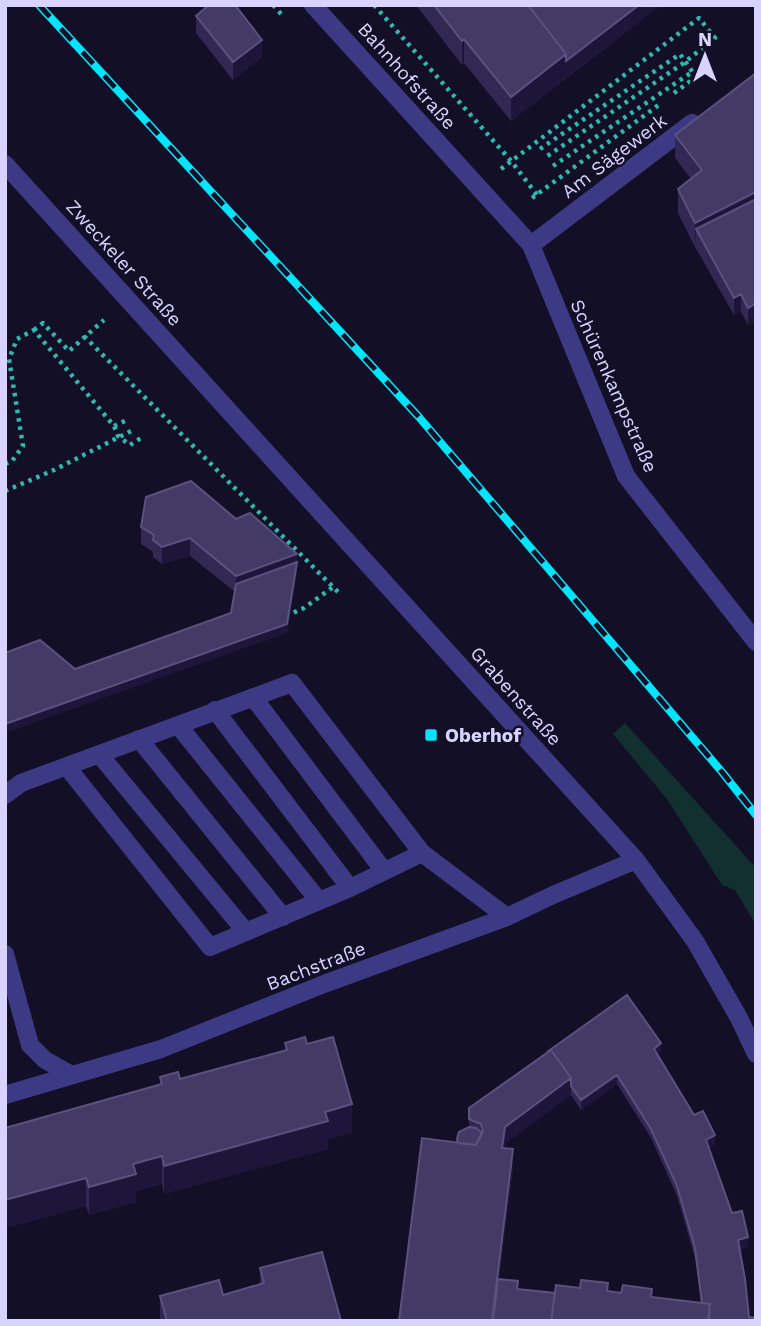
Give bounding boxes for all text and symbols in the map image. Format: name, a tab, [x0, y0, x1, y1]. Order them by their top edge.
street label: Bahnhofstraße	[353, 18, 461, 134]
north arrow	[670, 21, 740, 91]
text: N	[698, 28, 712, 51]
street label: Am Sägewerk	[557, 109, 671, 203]
street label: Zweckeler Straße	[61, 195, 187, 331]
street label: Schürenkampstraße	[566, 296, 662, 476]
street label: Grabenstraße	[465, 642, 567, 750]
place label: Oberhof	[445, 724, 521, 747]
marker: Oberhof	[423, 727, 439, 743]
street label: Bachstraße	[263, 937, 369, 995]

